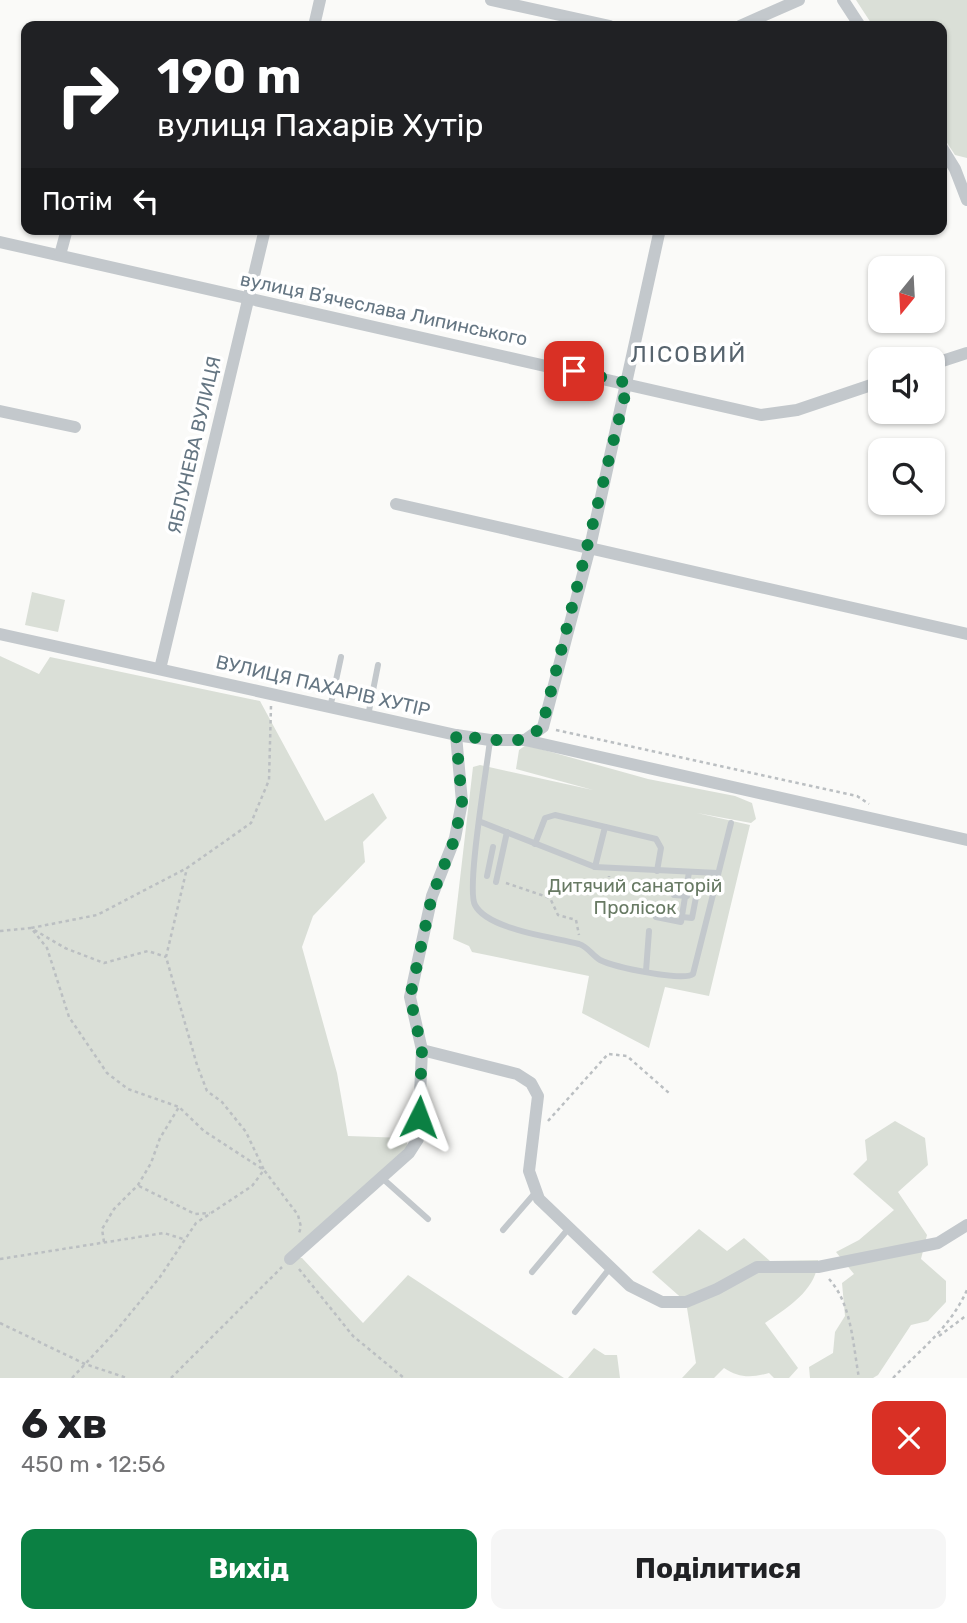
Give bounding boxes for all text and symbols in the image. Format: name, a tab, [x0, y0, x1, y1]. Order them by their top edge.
text: 190 m	[157, 47, 301, 105]
icon: right	[42, 49, 133, 140]
text: вулиця Пахарів Хутір	[157, 106, 484, 144]
icon: left	[127, 182, 165, 220]
text: Потім	[42, 186, 113, 217]
north arrow	[868, 256, 945, 332]
map controls	[868, 256, 945, 515]
street label: вулиця Вʼячеслава Липинського	[238, 267, 530, 351]
district label: ЛІСОВИЙ	[631, 340, 747, 368]
pin	[544, 341, 604, 401]
button: sound	[868, 347, 945, 424]
icon: arrive	[555, 352, 593, 390]
street label: ЯБЛУНЕВА ВУЛИЦЯ	[162, 354, 226, 536]
button: search	[868, 438, 945, 515]
street label: ВУЛИЦЯ ПАХАРІВ ХУТІР	[214, 650, 432, 722]
park label: Дитячий санаторій Пролісок	[548, 874, 722, 919]
position arrow	[382, 1080, 456, 1154]
text: 6 хв	[21, 1399, 107, 1449]
button: close	[872, 1401, 946, 1475]
text: 450 m · 12:56	[21, 1450, 165, 1478]
button: Вихід	[21, 1529, 477, 1609]
button: Поділитися	[491, 1529, 946, 1609]

